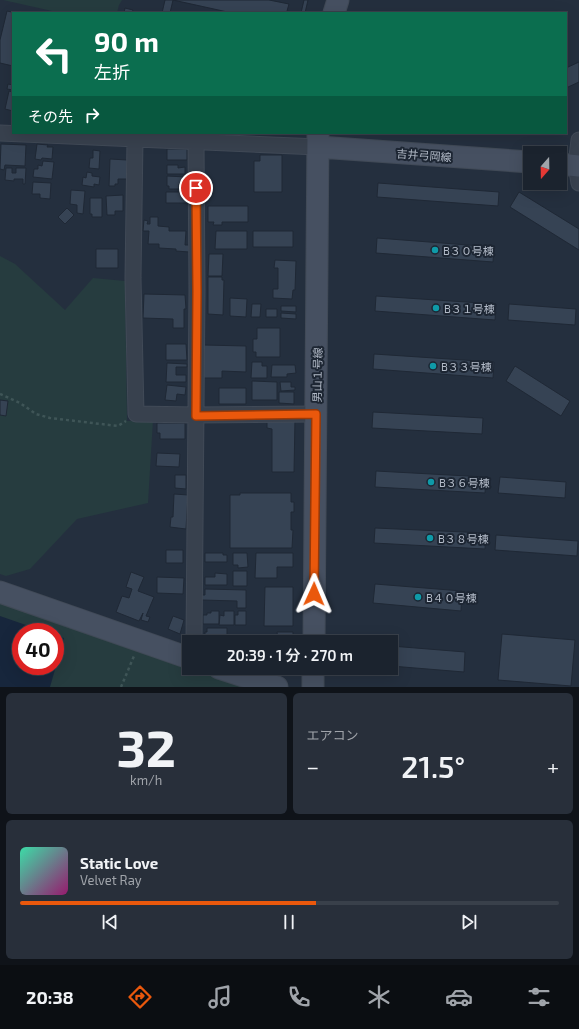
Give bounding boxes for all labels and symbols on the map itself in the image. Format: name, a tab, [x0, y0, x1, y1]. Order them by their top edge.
north arrow	[523, 146, 567, 190]
street label: 吉井弓岡線	[396, 147, 452, 163]
pin	[179, 171, 213, 205]
place label: B３０号棟	[443, 244, 494, 257]
marker: B３０号棟	[430, 245, 440, 255]
place label: B３１号棟	[444, 302, 495, 315]
marker: B３１号棟	[431, 303, 441, 313]
street label: 男山１号線	[310, 347, 324, 403]
place label: B３３号棟	[441, 360, 492, 373]
marker: B３３号棟	[428, 361, 438, 371]
place label: B３６号棟	[439, 476, 490, 489]
marker: B３６号棟	[426, 477, 436, 487]
place label: B３８号棟	[438, 532, 489, 545]
marker: B３８号棟	[425, 533, 435, 543]
position arrow	[293, 573, 335, 615]
place label: B４０号棟	[426, 591, 477, 604]
marker: B４０号棟	[413, 592, 423, 602]
speed limit sign: 40	[12, 623, 64, 675]

